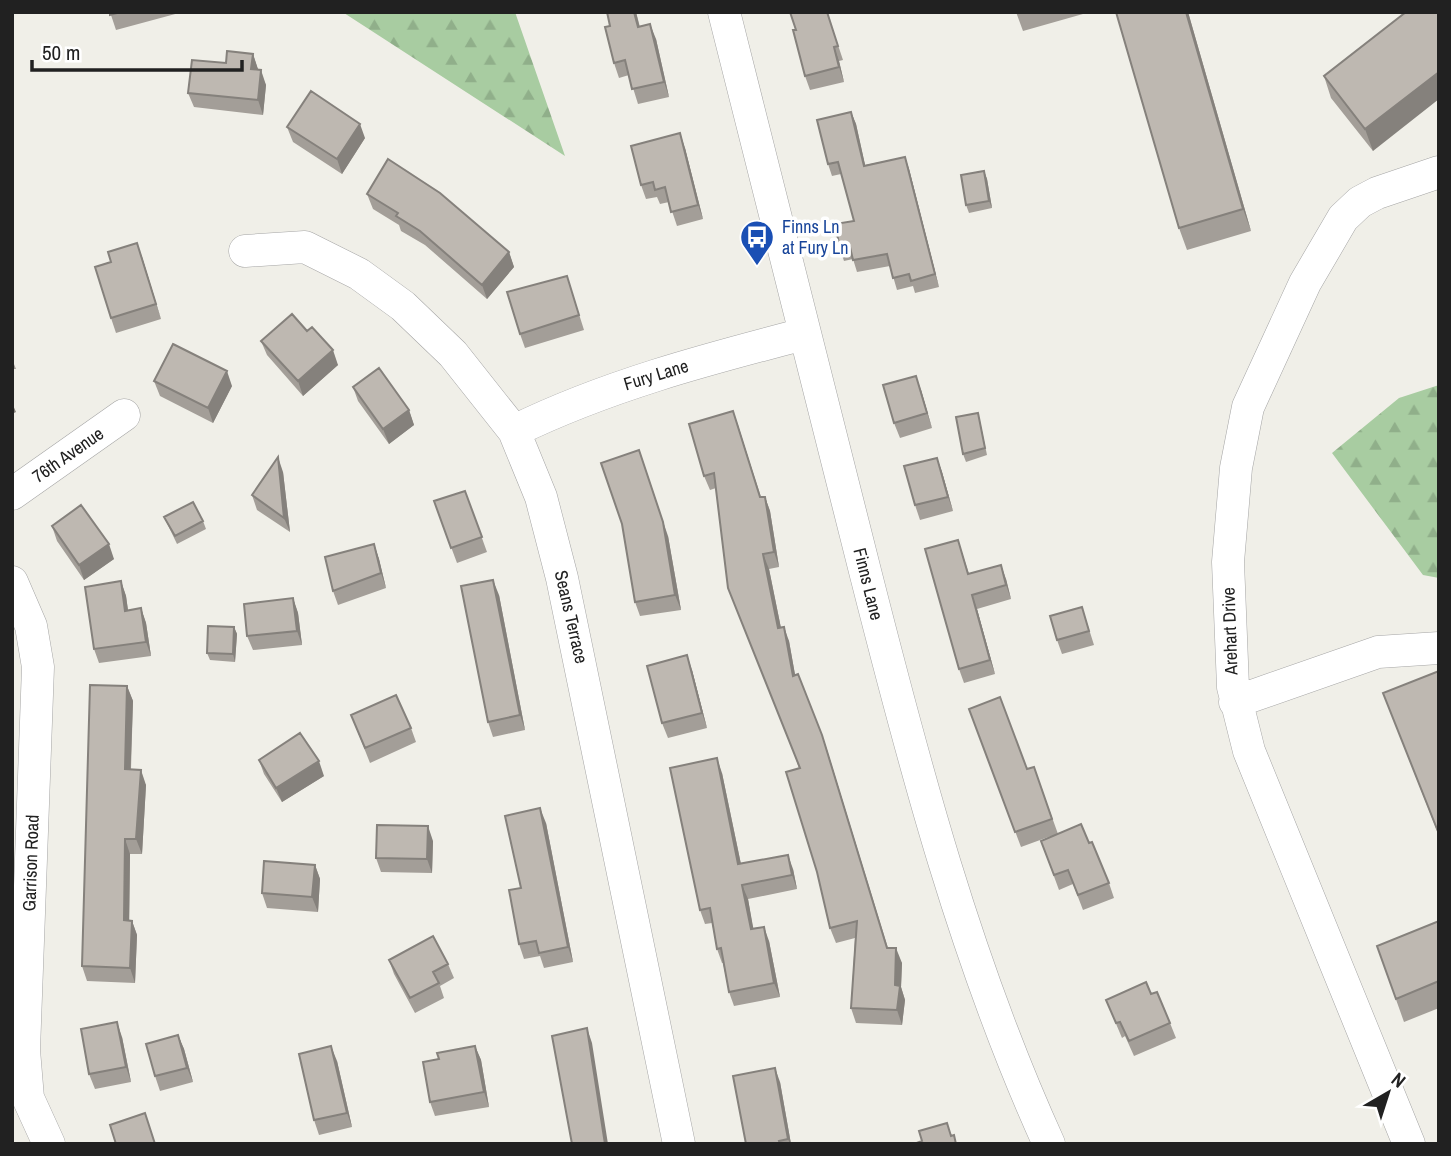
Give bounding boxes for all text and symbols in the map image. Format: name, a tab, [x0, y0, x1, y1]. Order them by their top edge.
scale bar	[32, 28, 242, 72]
text: 50 m	[42, 38, 80, 67]
place label: Finns Ln at Fury Ln	[782, 214, 848, 260]
bus stop icon: Finns Ln at Fury Ln	[738, 218, 776, 267]
street label: Fury Lane	[620, 353, 691, 396]
street label: 76th Avenue	[27, 421, 108, 488]
street label: Finns Lane	[847, 545, 890, 623]
street label: Seans Terrace	[549, 568, 594, 666]
street label: Arehart Drive	[1215, 587, 1244, 676]
street label: Garrison Road	[16, 814, 45, 912]
north arrow	[1353, 1058, 1423, 1128]
text: N	[1386, 1066, 1411, 1093]

